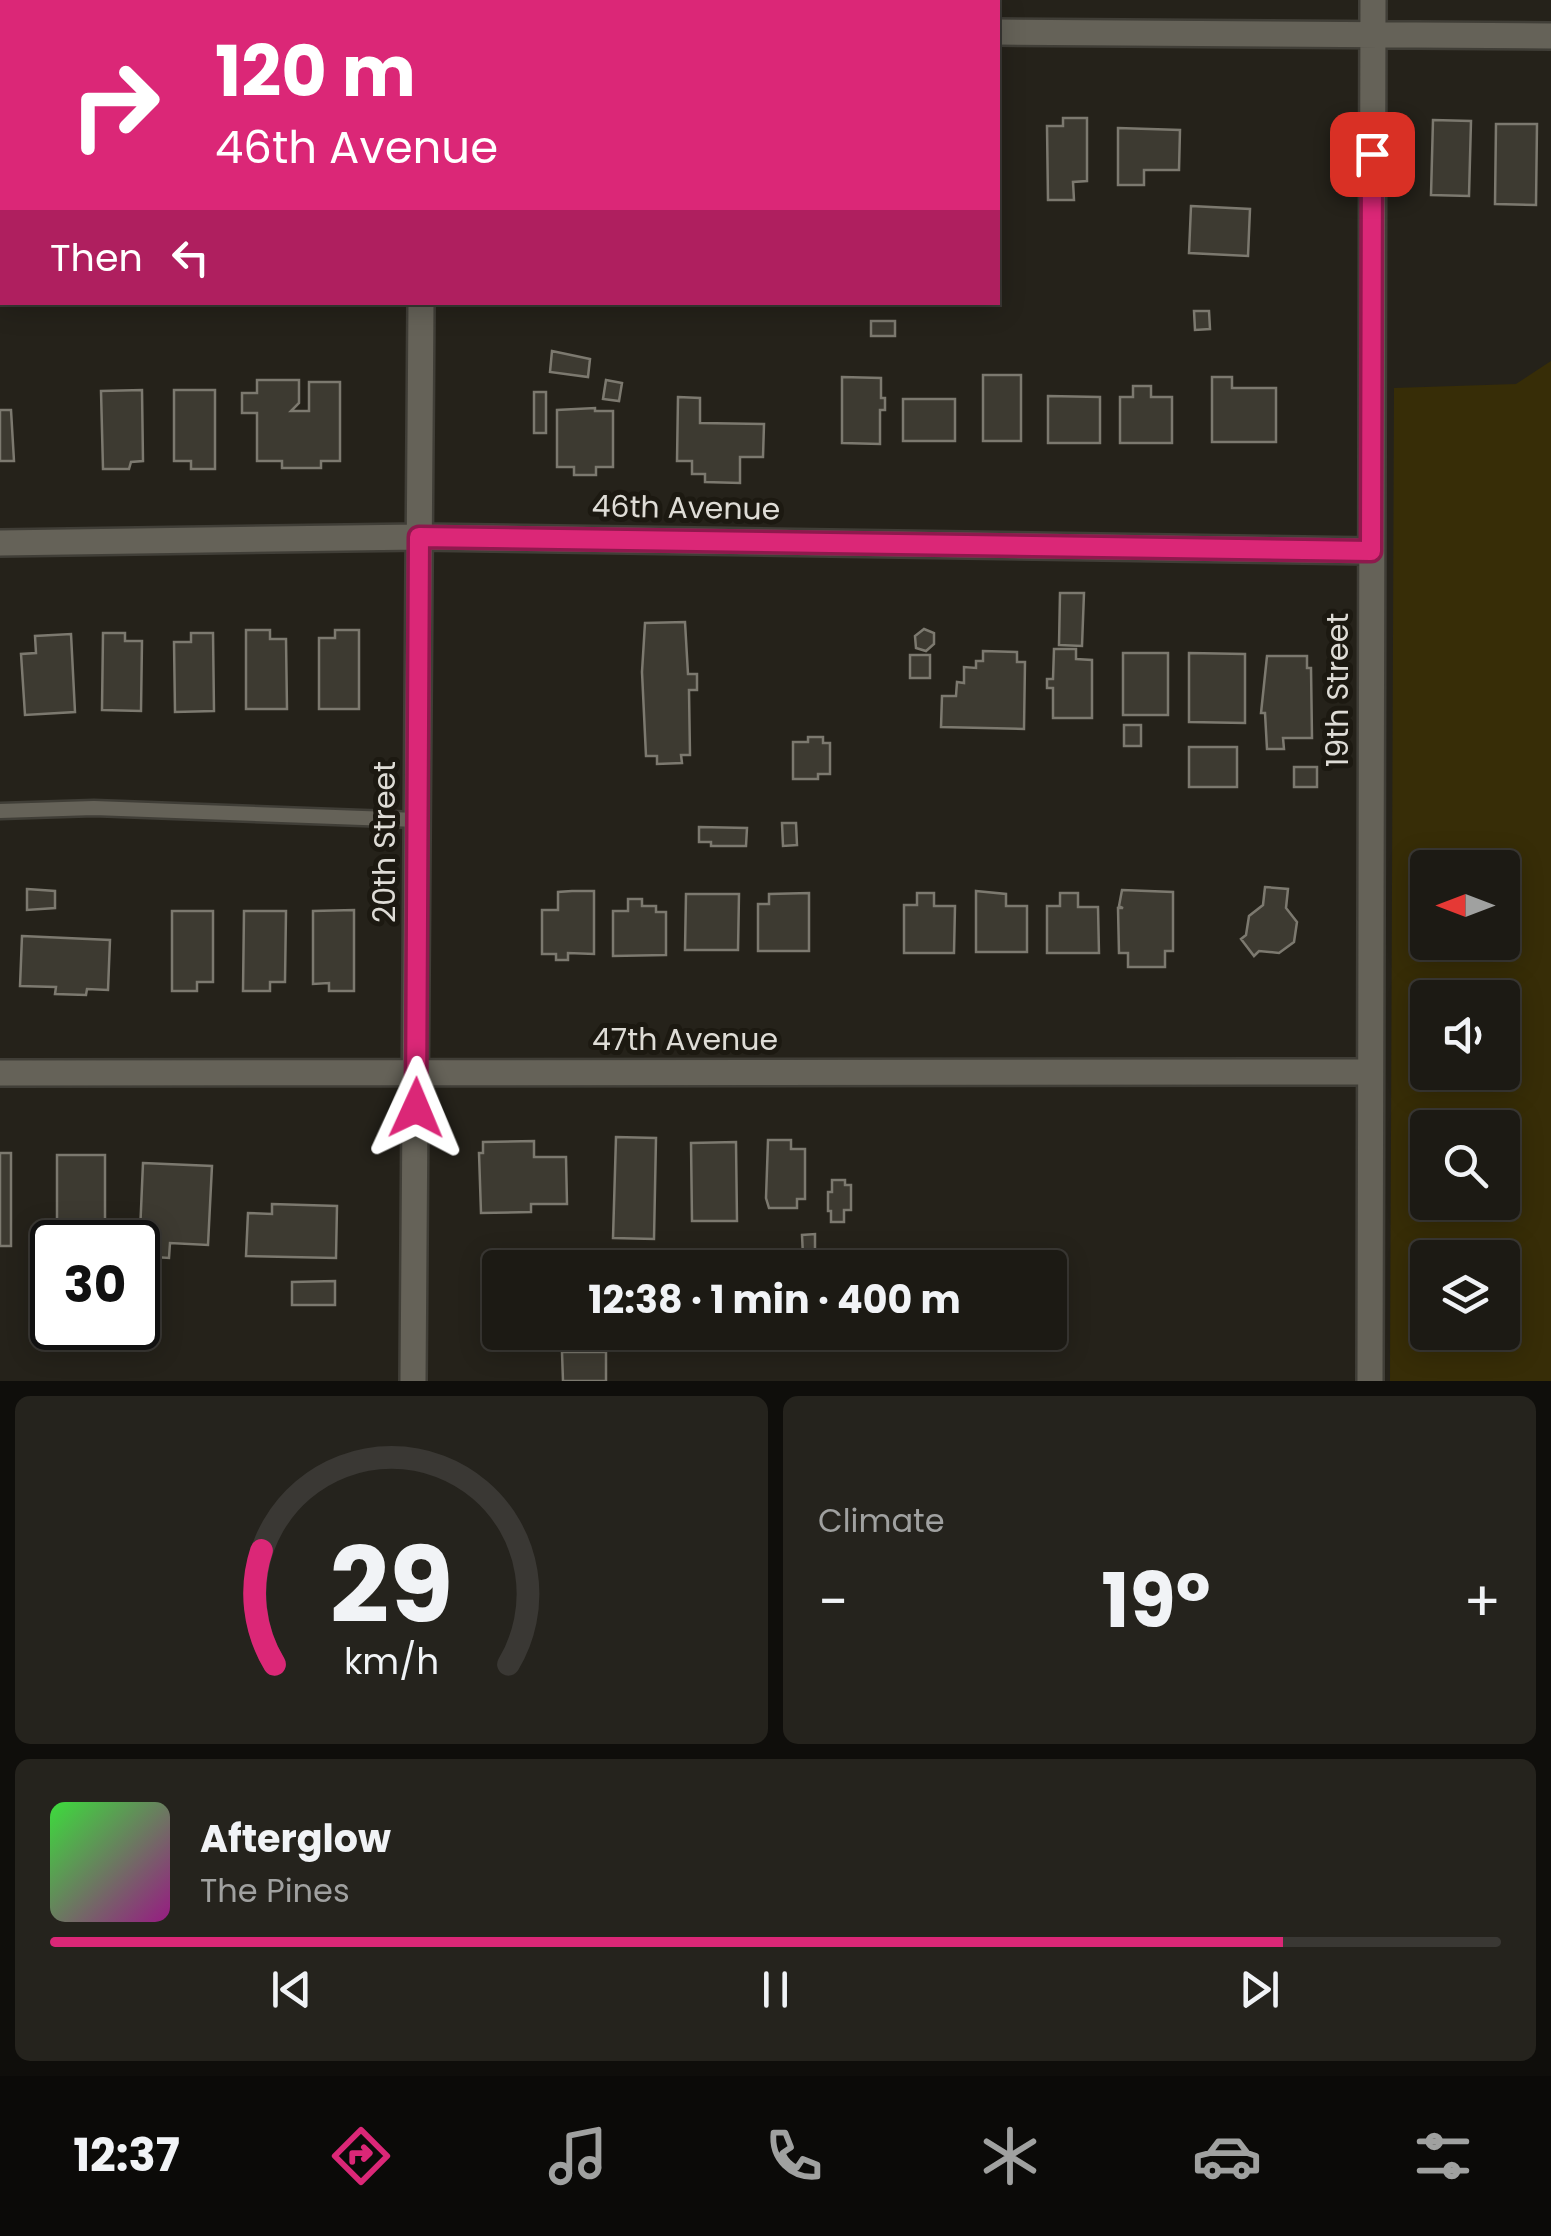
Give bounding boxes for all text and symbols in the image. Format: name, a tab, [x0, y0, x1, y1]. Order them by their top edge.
text: 120 m	[215, 22, 416, 121]
icon: right	[50, 40, 180, 170]
pin	[1330, 112, 1415, 197]
text: 46th Avenue	[215, 116, 498, 179]
icon: arrive	[1345, 127, 1400, 182]
icon: left	[163, 230, 218, 285]
text: Then	[50, 231, 143, 284]
street label: 46th Avenue	[591, 484, 781, 531]
street label: 19th Street	[1316, 613, 1359, 767]
street label: 20th Street	[363, 761, 406, 923]
north arrow	[1410, 850, 1520, 960]
map controls	[1410, 850, 1520, 1350]
button: sound	[1410, 980, 1520, 1090]
street label: 47th Avenue	[592, 1018, 778, 1061]
position arrow	[364, 1056, 468, 1160]
button: search	[1410, 1110, 1520, 1220]
speed limit sign: 30	[30, 1220, 160, 1350]
button: layers	[1410, 1240, 1520, 1350]
text: 12:38 · 1 min · 400 m	[588, 1273, 961, 1326]
text: Climate	[818, 1498, 945, 1543]
text: 29	[330, 1513, 453, 1658]
text: 19°	[1101, 1548, 1210, 1653]
text: −	[818, 1563, 848, 1640]
text: +	[1463, 1563, 1501, 1640]
text: km/h	[344, 1636, 439, 1687]
text: Afterglow	[200, 1812, 391, 1865]
text: The Pines	[200, 1868, 350, 1913]
icon: previous	[264, 1962, 319, 2017]
icon: pause	[748, 1962, 803, 2017]
icon: next	[1232, 1962, 1287, 2017]
icon: directions	[326, 2121, 396, 2191]
icon: music	[543, 2121, 613, 2191]
icon: phone	[759, 2121, 829, 2191]
icon: climate	[975, 2121, 1045, 2191]
icon: car	[1192, 2121, 1262, 2191]
icon: filters	[1408, 2121, 1478, 2191]
text: 12:37	[73, 2124, 180, 2187]

